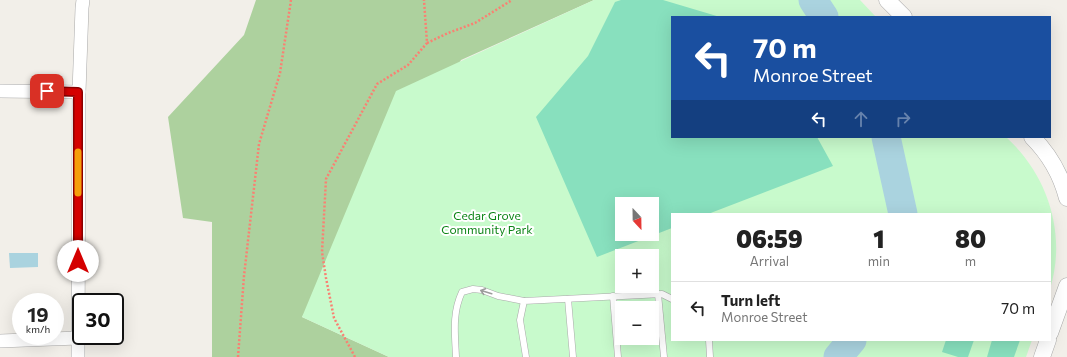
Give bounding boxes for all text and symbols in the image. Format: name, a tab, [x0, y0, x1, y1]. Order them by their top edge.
text: 70 m	[753, 30, 817, 64]
icon: left	[687, 32, 739, 84]
text: Monroe Street	[753, 64, 873, 86]
pin	[30, 74, 64, 108]
icon: arrive	[36, 80, 58, 102]
icon: left	[808, 108, 830, 130]
icon: ahead	[850, 108, 872, 130]
icon: right	[892, 108, 914, 130]
north arrow	[615, 197, 659, 241]
map controls	[615, 197, 659, 345]
park label: Cedar Grove Community Park	[441, 208, 533, 236]
text: 06:59	[736, 224, 803, 253]
text: 1	[873, 224, 884, 253]
text: 80	[955, 224, 986, 253]
position arrow	[57, 240, 99, 282]
button: +	[615, 249, 659, 293]
text: Arrival	[750, 253, 789, 269]
text: min	[868, 253, 890, 269]
text: m	[965, 253, 976, 269]
one-way arrow	[480, 288, 493, 295]
text: Turn left	[721, 291, 780, 309]
speed limit sign: 30	[72, 293, 124, 345]
icon: left	[687, 297, 709, 319]
text: 70 m	[1001, 299, 1035, 317]
button: −	[615, 301, 659, 345]
text: 19	[27, 302, 49, 326]
text: Monroe Street	[721, 309, 807, 325]
text: km/h	[26, 323, 50, 335]

